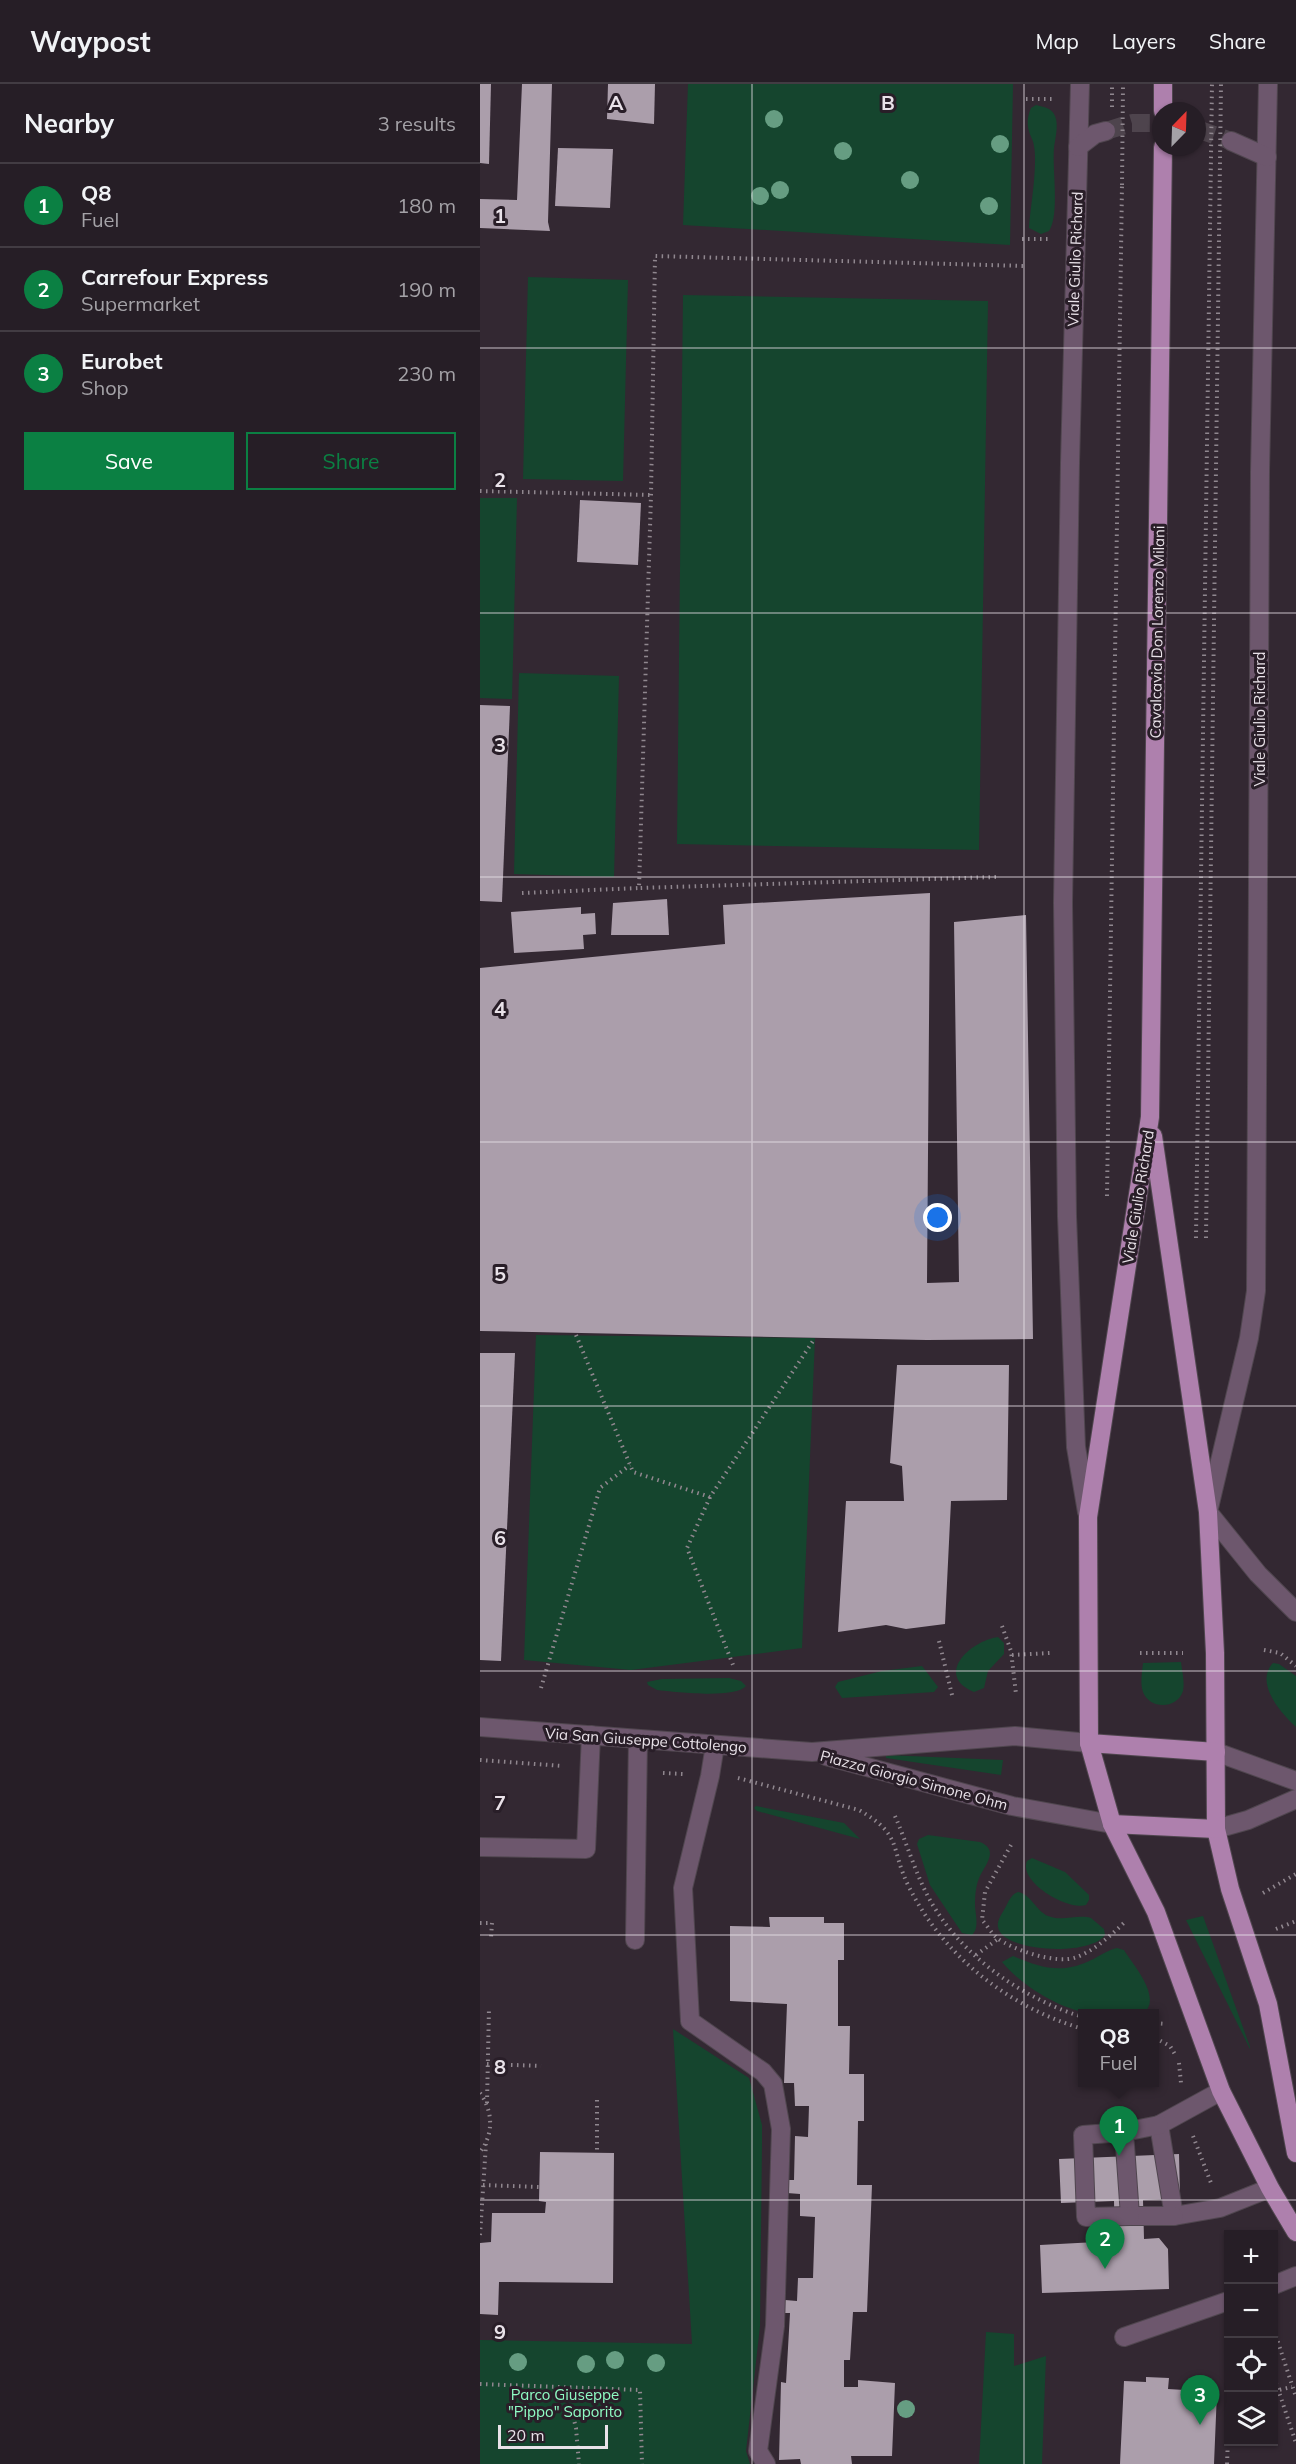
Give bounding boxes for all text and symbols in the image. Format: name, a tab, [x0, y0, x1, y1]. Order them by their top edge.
text: Waypost	[30, 24, 151, 59]
text: Map	[1036, 28, 1079, 54]
text: Layers	[1112, 28, 1176, 54]
text: Share	[1209, 28, 1266, 54]
text: A	[609, 90, 624, 115]
text: B	[881, 90, 895, 115]
north arrow	[1152, 102, 1206, 156]
text: Nearby	[24, 107, 114, 140]
text: 3 results	[378, 111, 456, 136]
text: Q8	[81, 179, 112, 207]
street label: Viale Giulio Richard	[1063, 191, 1087, 327]
text: 1	[38, 193, 50, 218]
text: 180 m	[397, 193, 456, 218]
text: 1	[494, 203, 506, 228]
text: Fuel	[81, 207, 119, 232]
text: Carrefour Express	[81, 263, 268, 291]
text: 2	[38, 277, 50, 302]
text: 190 m	[397, 277, 456, 302]
text: Supermarket	[81, 291, 200, 316]
text: Eurobet	[81, 347, 163, 375]
text: 3	[38, 361, 50, 386]
text: 230 m	[397, 361, 456, 386]
text: Shop	[81, 375, 129, 400]
button: Save	[24, 432, 234, 490]
button: Share	[246, 432, 456, 490]
text: 2	[494, 467, 506, 492]
street label: Cavalcavia Don Lorenzo Milani	[1146, 525, 1168, 739]
street label: Viale Giulio Richard	[1250, 651, 1269, 787]
text: 3	[494, 732, 506, 757]
text: 4	[494, 996, 506, 1021]
street label: Viale Giulio Richard	[1118, 1129, 1158, 1265]
your location	[923, 1203, 952, 1232]
text: 5	[494, 1261, 506, 1286]
text: 6	[494, 1525, 506, 1550]
street label: Via San Giuseppe Cottolengo	[545, 1723, 747, 1757]
street label: Piazza Giorgio Simone Ohm	[818, 1746, 1010, 1814]
text: 7	[494, 1790, 506, 1815]
popup	[1078, 2009, 1159, 2087]
text: Q8	[1099, 2022, 1130, 2050]
text: Fuel	[1099, 2050, 1138, 2075]
text: 8	[494, 2054, 506, 2079]
pin: 1	[1100, 2106, 1138, 2156]
pin: 2	[1086, 2220, 1124, 2269]
map controls	[1224, 2230, 1278, 2446]
button: +	[1224, 2230, 1278, 2284]
button: −	[1224, 2284, 1278, 2338]
text: 9	[494, 2319, 506, 2344]
button: locate	[1224, 2338, 1278, 2392]
pin: 3	[1180, 2376, 1220, 2425]
park label: Parco Giuseppe "Pippo" Saporito	[508, 2385, 622, 2421]
button: layers	[1224, 2392, 1278, 2446]
scale bar	[498, 2422, 608, 2450]
text: 20 m	[507, 2425, 544, 2445]

